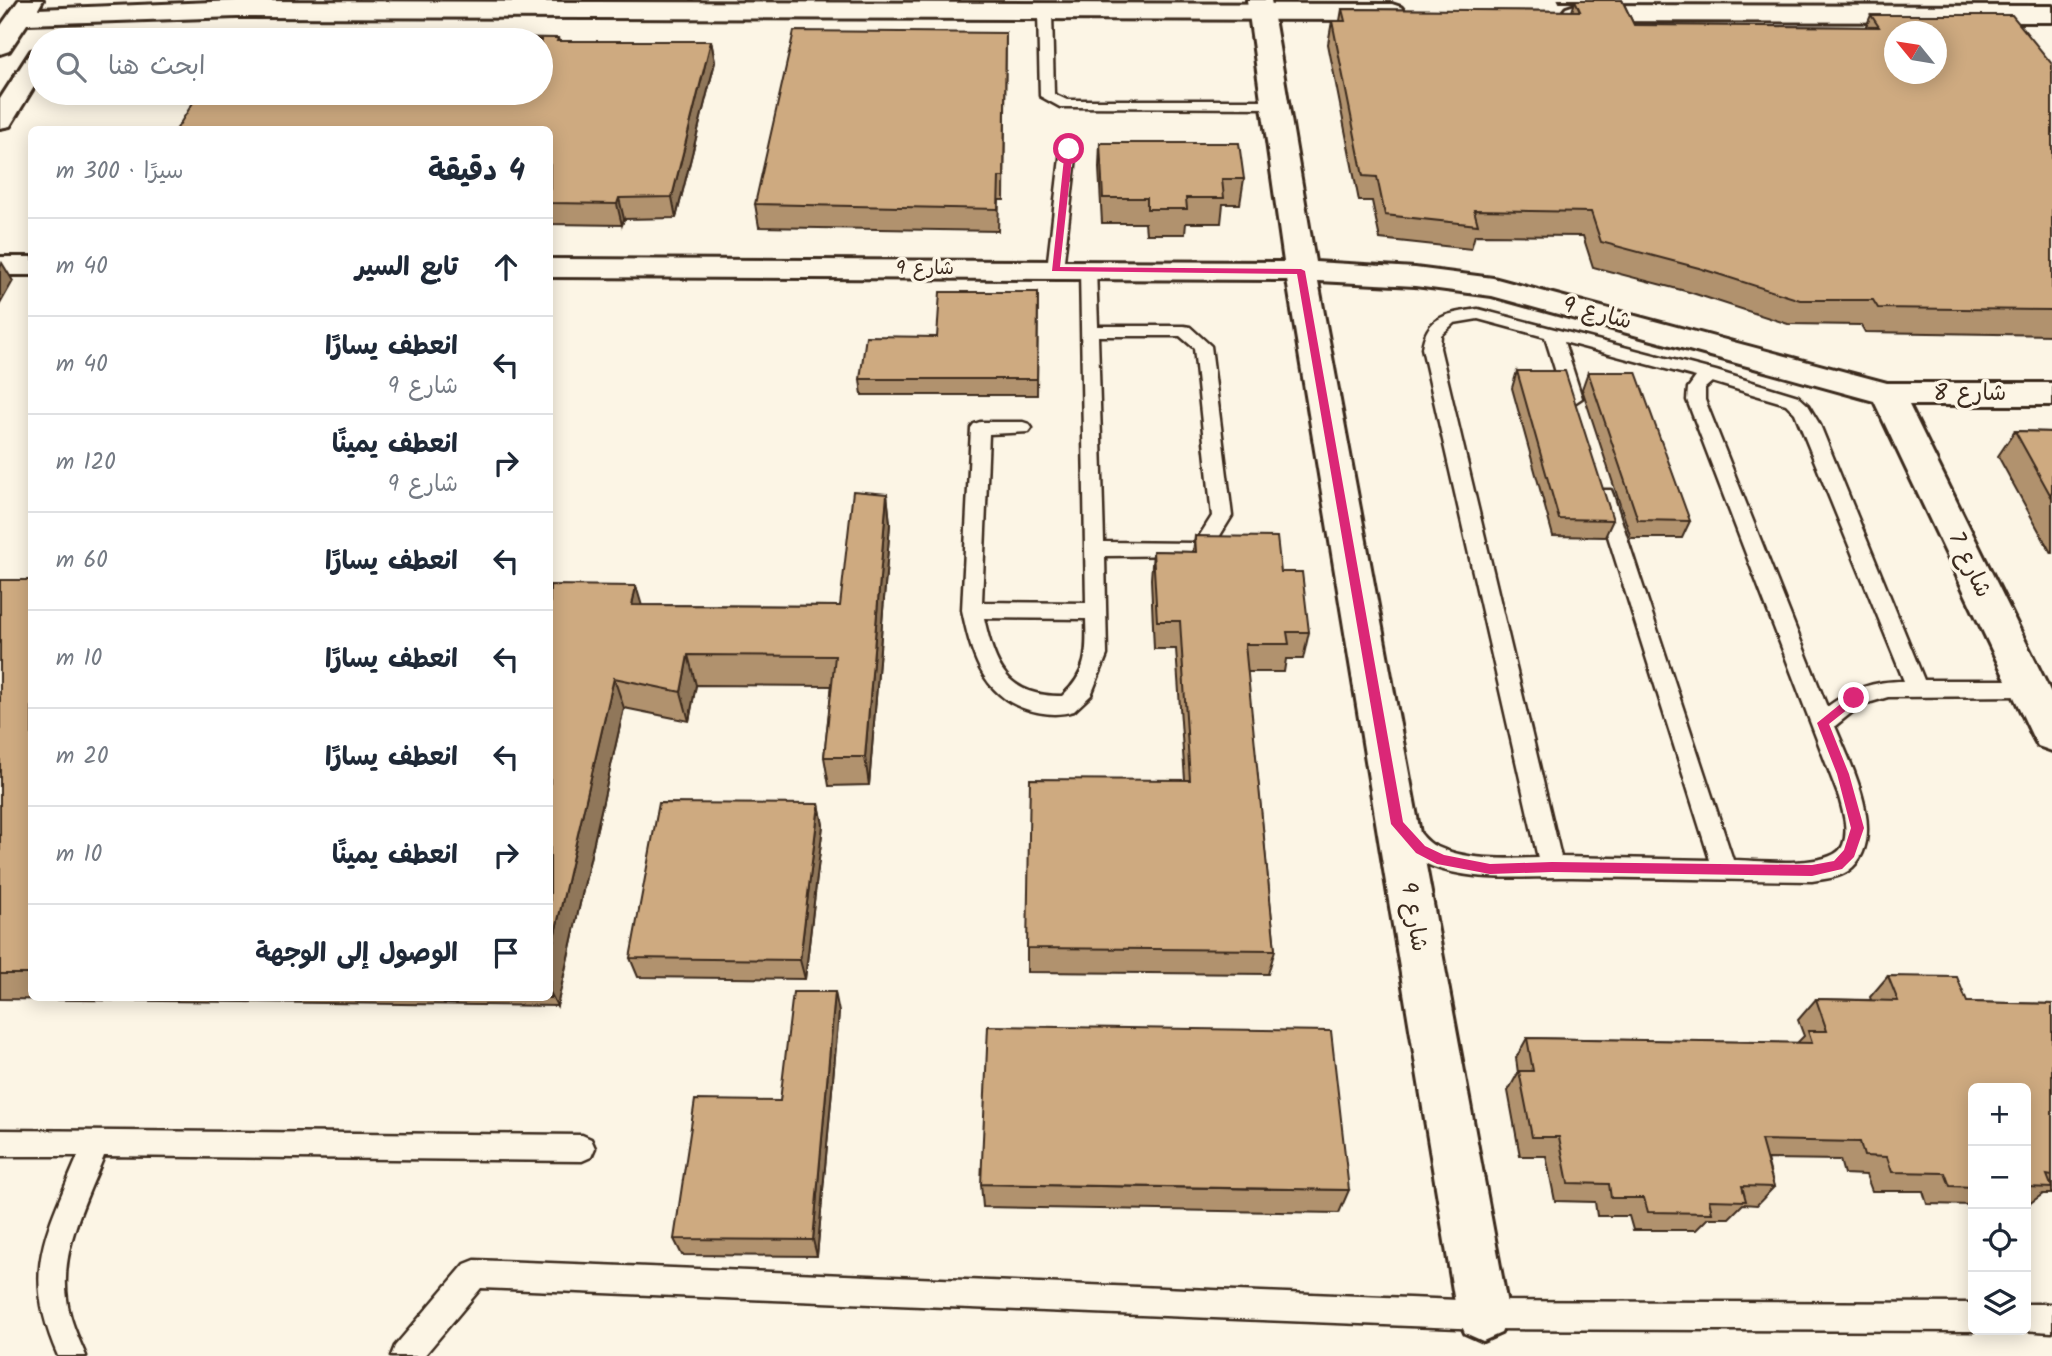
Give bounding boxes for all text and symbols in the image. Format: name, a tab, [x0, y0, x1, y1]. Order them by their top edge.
north arrow	[1884, 21, 1947, 84]
search box	[28, 28, 553, 105]
text: ابحث هنا	[108, 46, 205, 88]
icon: search	[52, 48, 90, 86]
route start	[1053, 133, 1084, 164]
text: 4 دقيقة	[428, 148, 525, 196]
text: سيرًا · 300 m	[56, 154, 184, 190]
text: تابع السير	[355, 247, 458, 289]
icon: ahead	[487, 248, 525, 286]
text: 40 m	[56, 249, 108, 285]
street label: شارع 9	[896, 254, 954, 284]
street label: شارع 9	[1558, 288, 1636, 340]
text: انعطف يسارًا	[325, 326, 458, 368]
icon: left	[487, 346, 525, 384]
text: 40 m	[56, 347, 108, 383]
text: شارع 9	[388, 369, 458, 405]
street label: شارع 8	[1934, 376, 2006, 412]
text: انعطف يمينًا	[332, 424, 458, 466]
icon: right	[487, 444, 525, 482]
text: 120 m	[56, 445, 116, 481]
text: شارع 9	[388, 467, 458, 503]
street label: شارع 7	[1938, 526, 2000, 604]
text: انعطف يسارًا	[325, 541, 458, 583]
icon: left	[487, 542, 525, 580]
text: 60 m	[56, 543, 108, 579]
text: انعطف يسارًا	[325, 639, 458, 681]
icon: left	[487, 640, 525, 678]
text: 10 m	[56, 641, 102, 677]
route end	[1838, 682, 1869, 713]
text: انعطف يسارًا	[325, 737, 458, 779]
icon: left	[487, 738, 525, 776]
text: 20 m	[56, 739, 108, 775]
text: انعطف يمينًا	[332, 835, 458, 877]
icon: right	[487, 836, 525, 874]
text: 10 m	[56, 837, 102, 873]
street label: شارع 9	[1389, 879, 1437, 955]
text: الوصول إلى الوجهة	[255, 933, 458, 975]
icon: arrive	[487, 934, 525, 972]
map controls	[1968, 1083, 2031, 1335]
button: +	[1968, 1083, 2031, 1146]
button: −	[1968, 1146, 2031, 1209]
button: locate	[1968, 1209, 2031, 1272]
button: layers	[1968, 1272, 2031, 1335]

